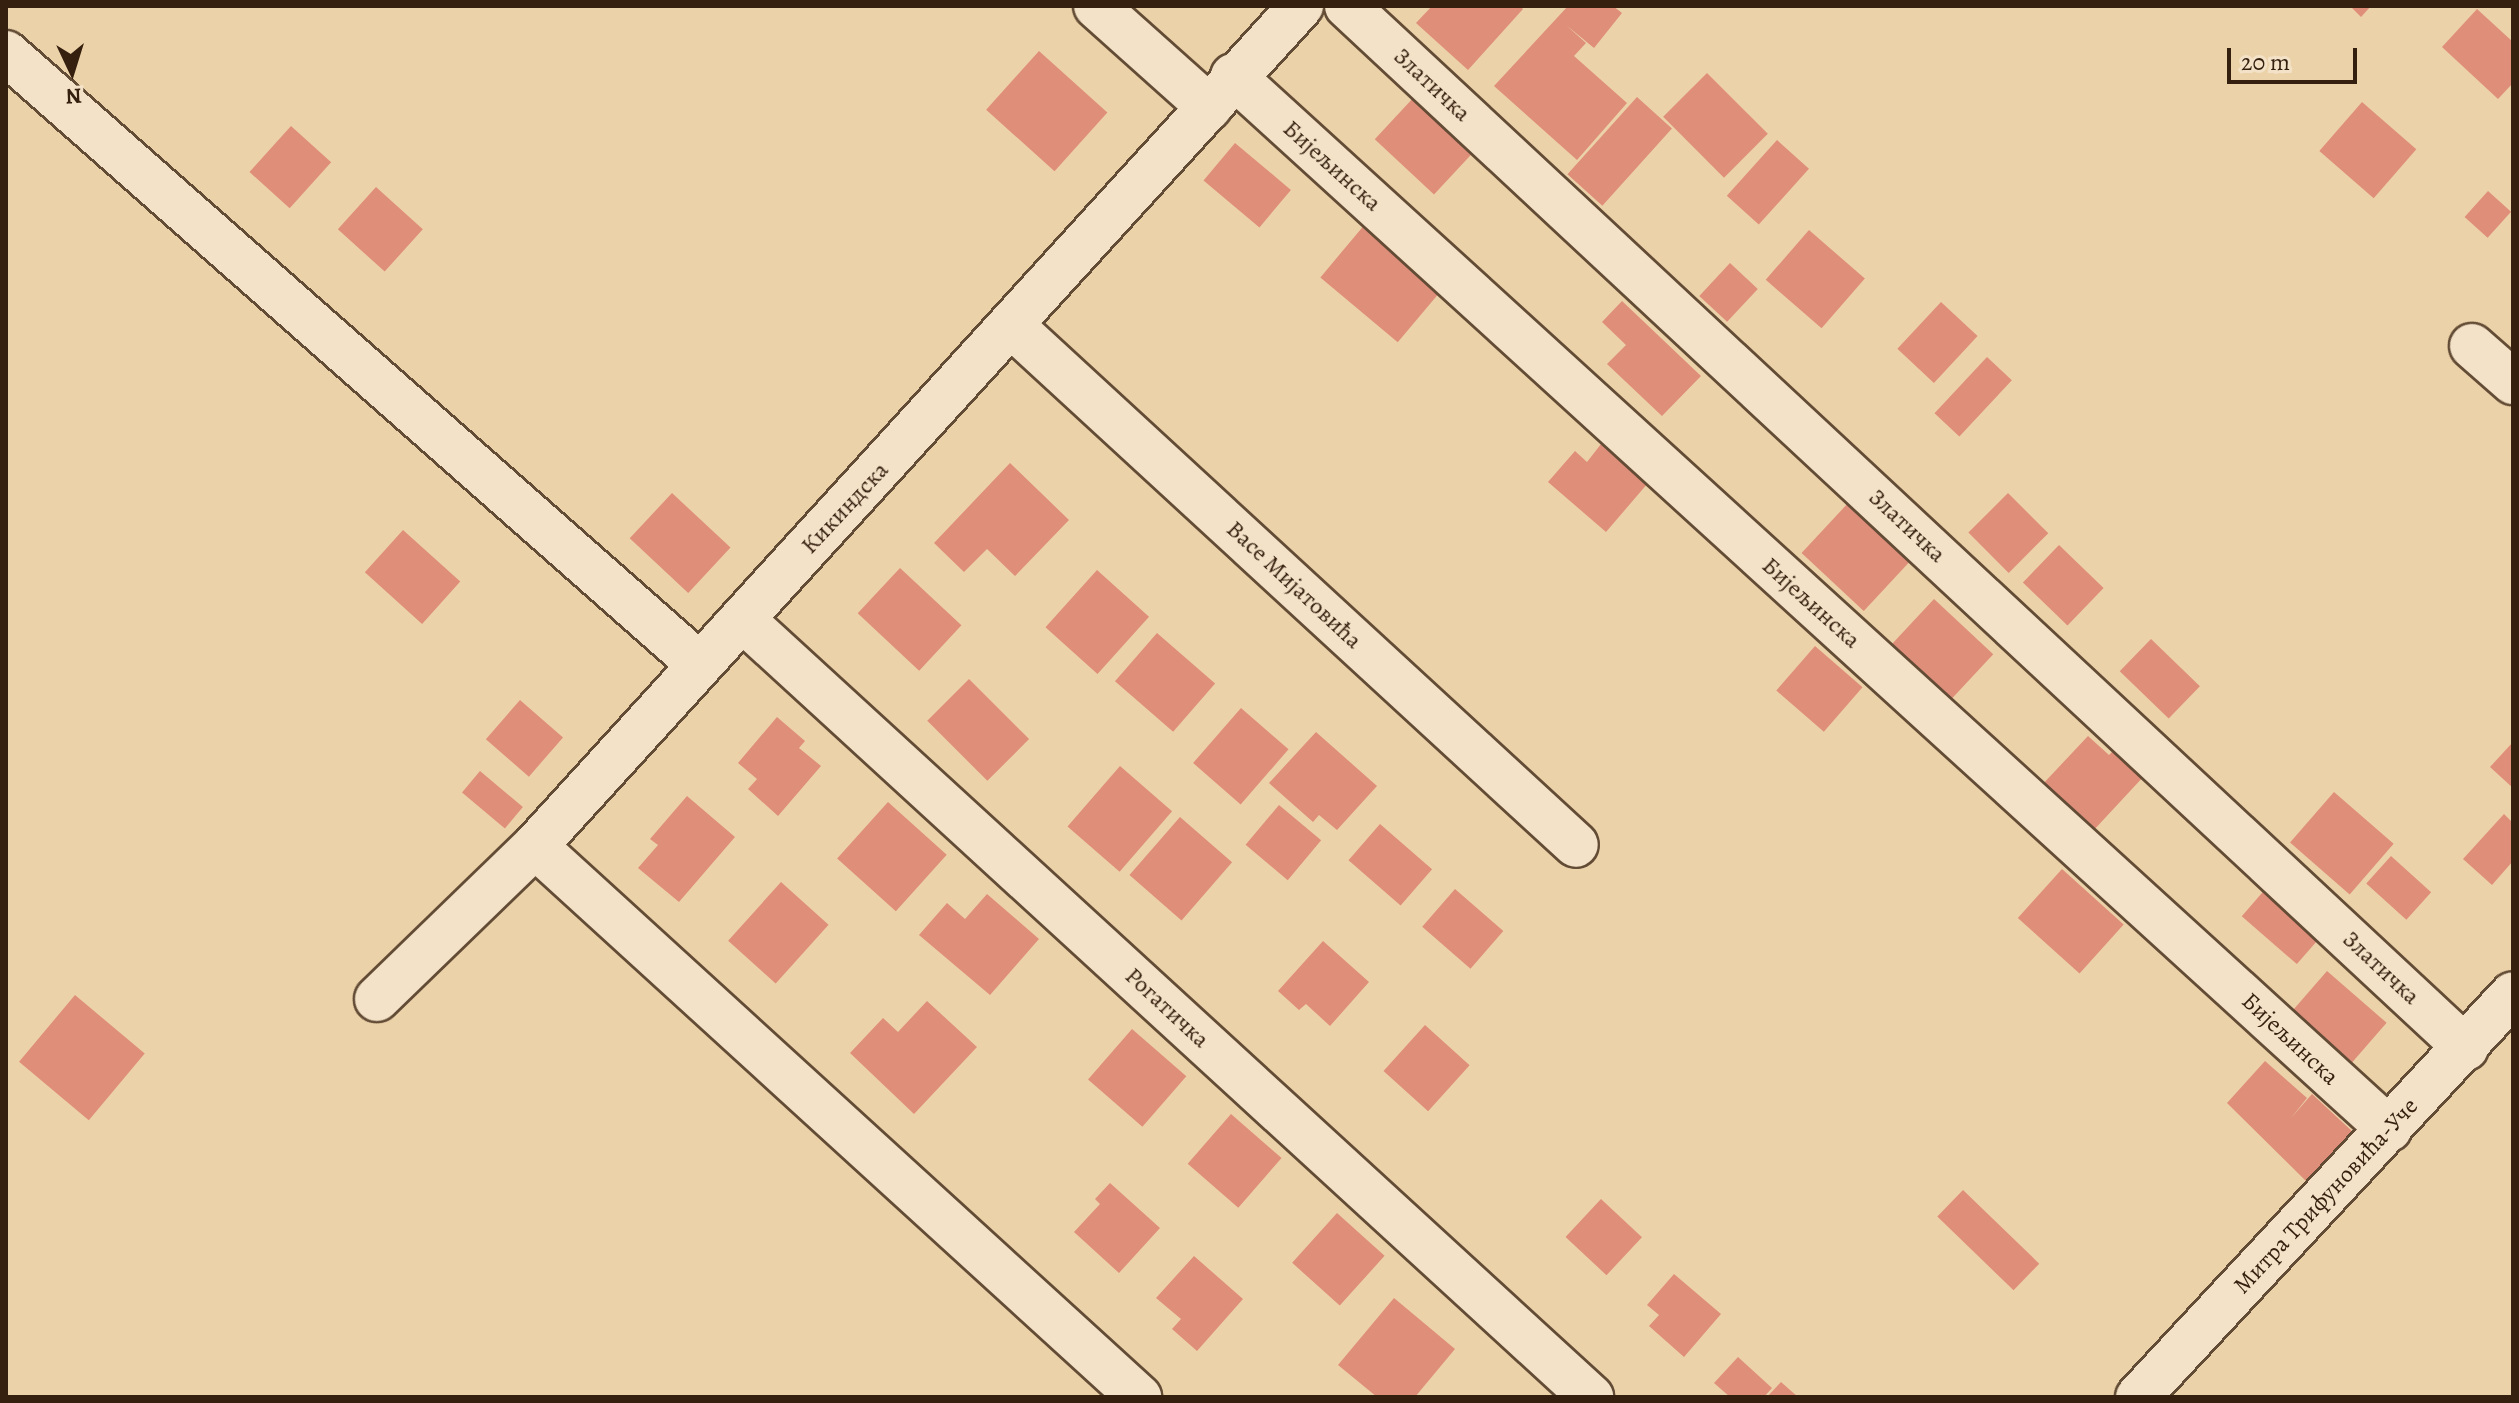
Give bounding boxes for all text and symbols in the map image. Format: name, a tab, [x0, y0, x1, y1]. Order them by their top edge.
north arrow	[32, 32, 112, 112]
scale bar	[2231, 32, 2361, 82]
street label: Златичка	[1387, 42, 1477, 128]
text: 20 m	[2241, 46, 2290, 78]
text: N	[65, 80, 83, 111]
street label: Бијељинска	[1277, 114, 1387, 218]
street label: Кикиндска	[795, 456, 895, 560]
street label: Златичка	[1862, 483, 1952, 569]
street label: Васе Мијатовића	[1220, 515, 1368, 655]
street label: Бијељинска	[1756, 551, 1866, 655]
street label: Златичка	[2336, 925, 2426, 1011]
street label: Рогатичка	[1119, 962, 1215, 1054]
street label: Бијељинска	[2235, 987, 2345, 1091]
street label: Митра Трифуновића-Уче	[2228, 1092, 2424, 1300]

